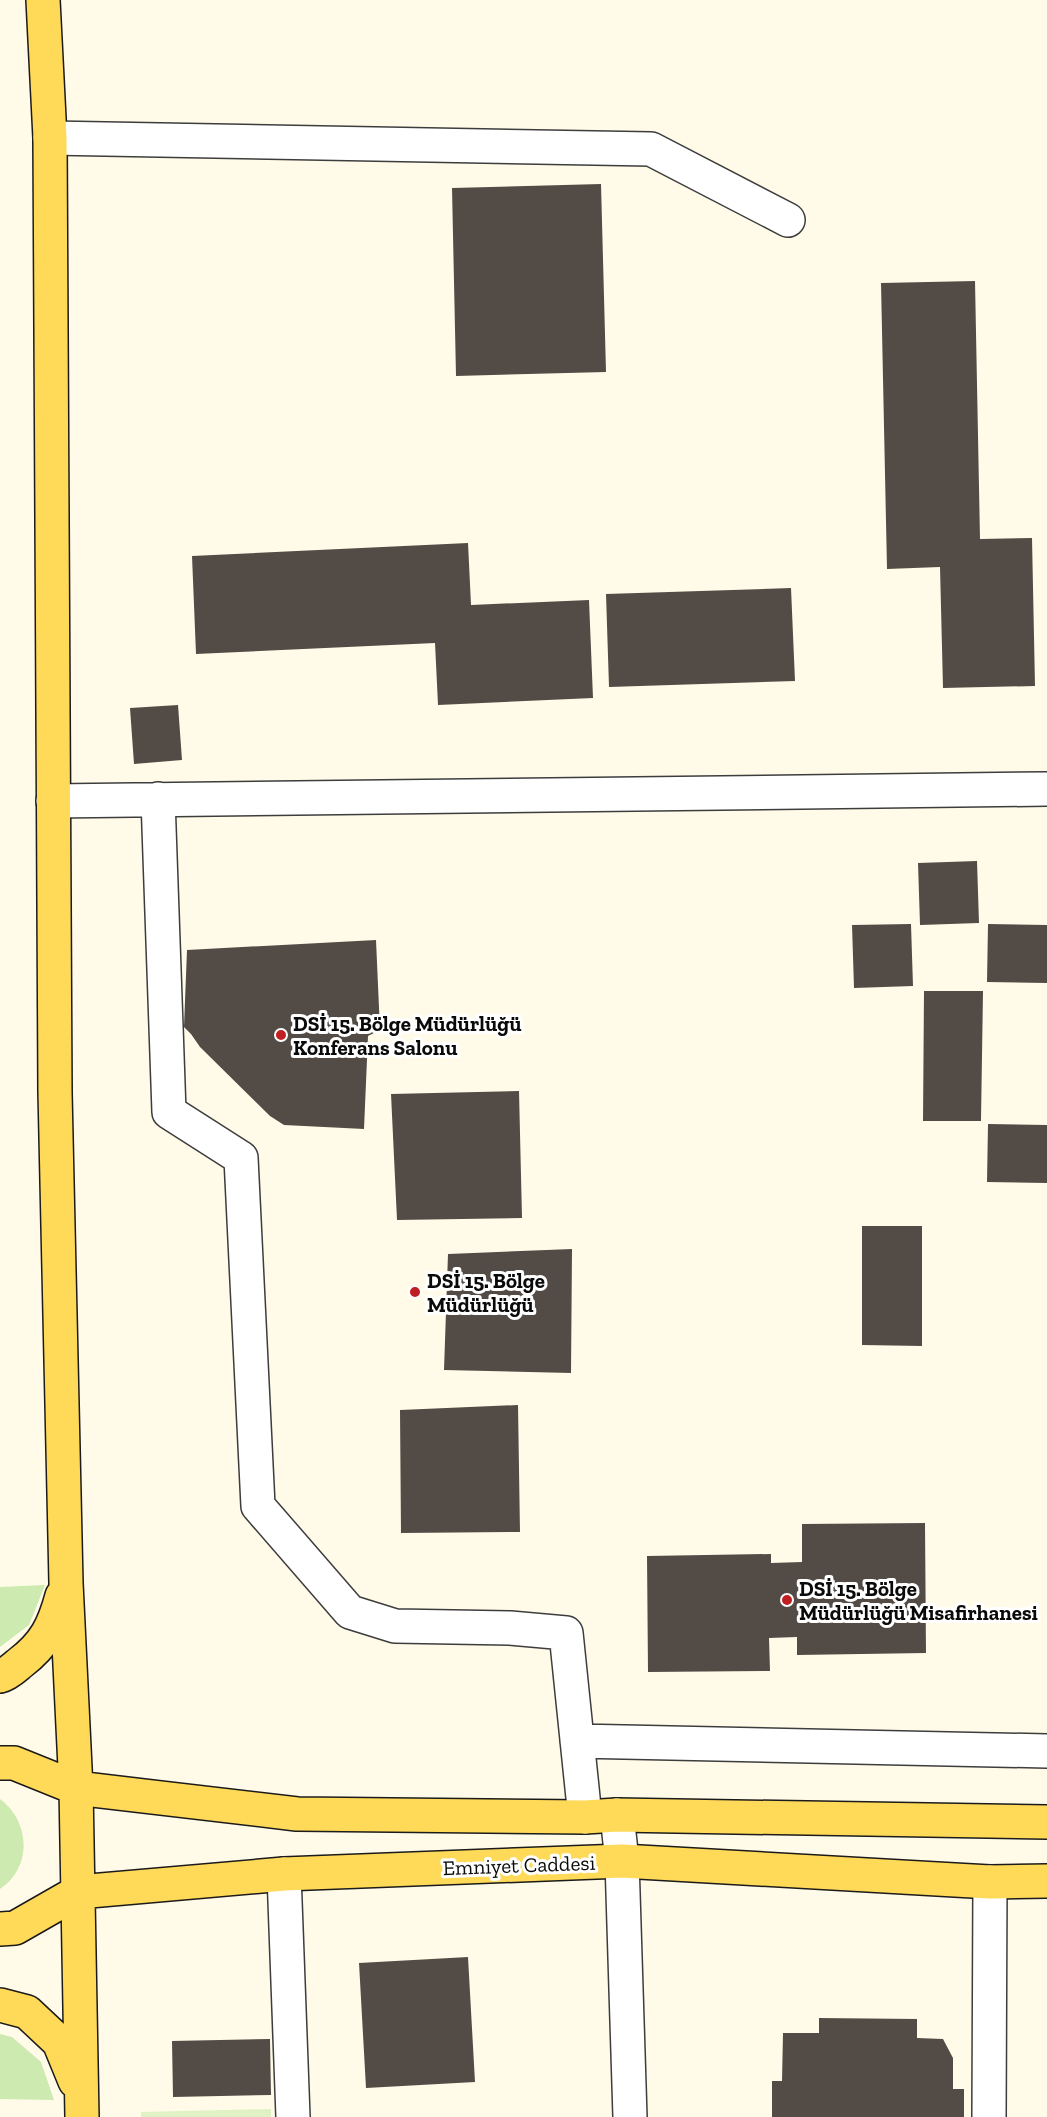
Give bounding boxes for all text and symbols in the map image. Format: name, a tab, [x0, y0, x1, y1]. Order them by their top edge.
place label: DSİ 15. Bölge Müdürlüğü Konferans Salonu	[293, 1011, 522, 1060]
marker: DSİ 15. Bölge Müdürlüğü Konferans Salonu	[274, 1028, 288, 1042]
place label: DSİ 15. Bölge Müdürlüğü	[427, 1268, 545, 1317]
marker: DSİ 15. Bölge Müdürlüğü	[408, 1285, 422, 1299]
place label: DSİ 15. Bölge Müdürlüğü Misafirhanesi	[799, 1576, 1038, 1625]
marker: DSİ 15. Bölge Müdürlüğü Misafirhanesi	[780, 1593, 794, 1607]
street label: Emniyet Caddesi	[442, 1850, 596, 1880]

